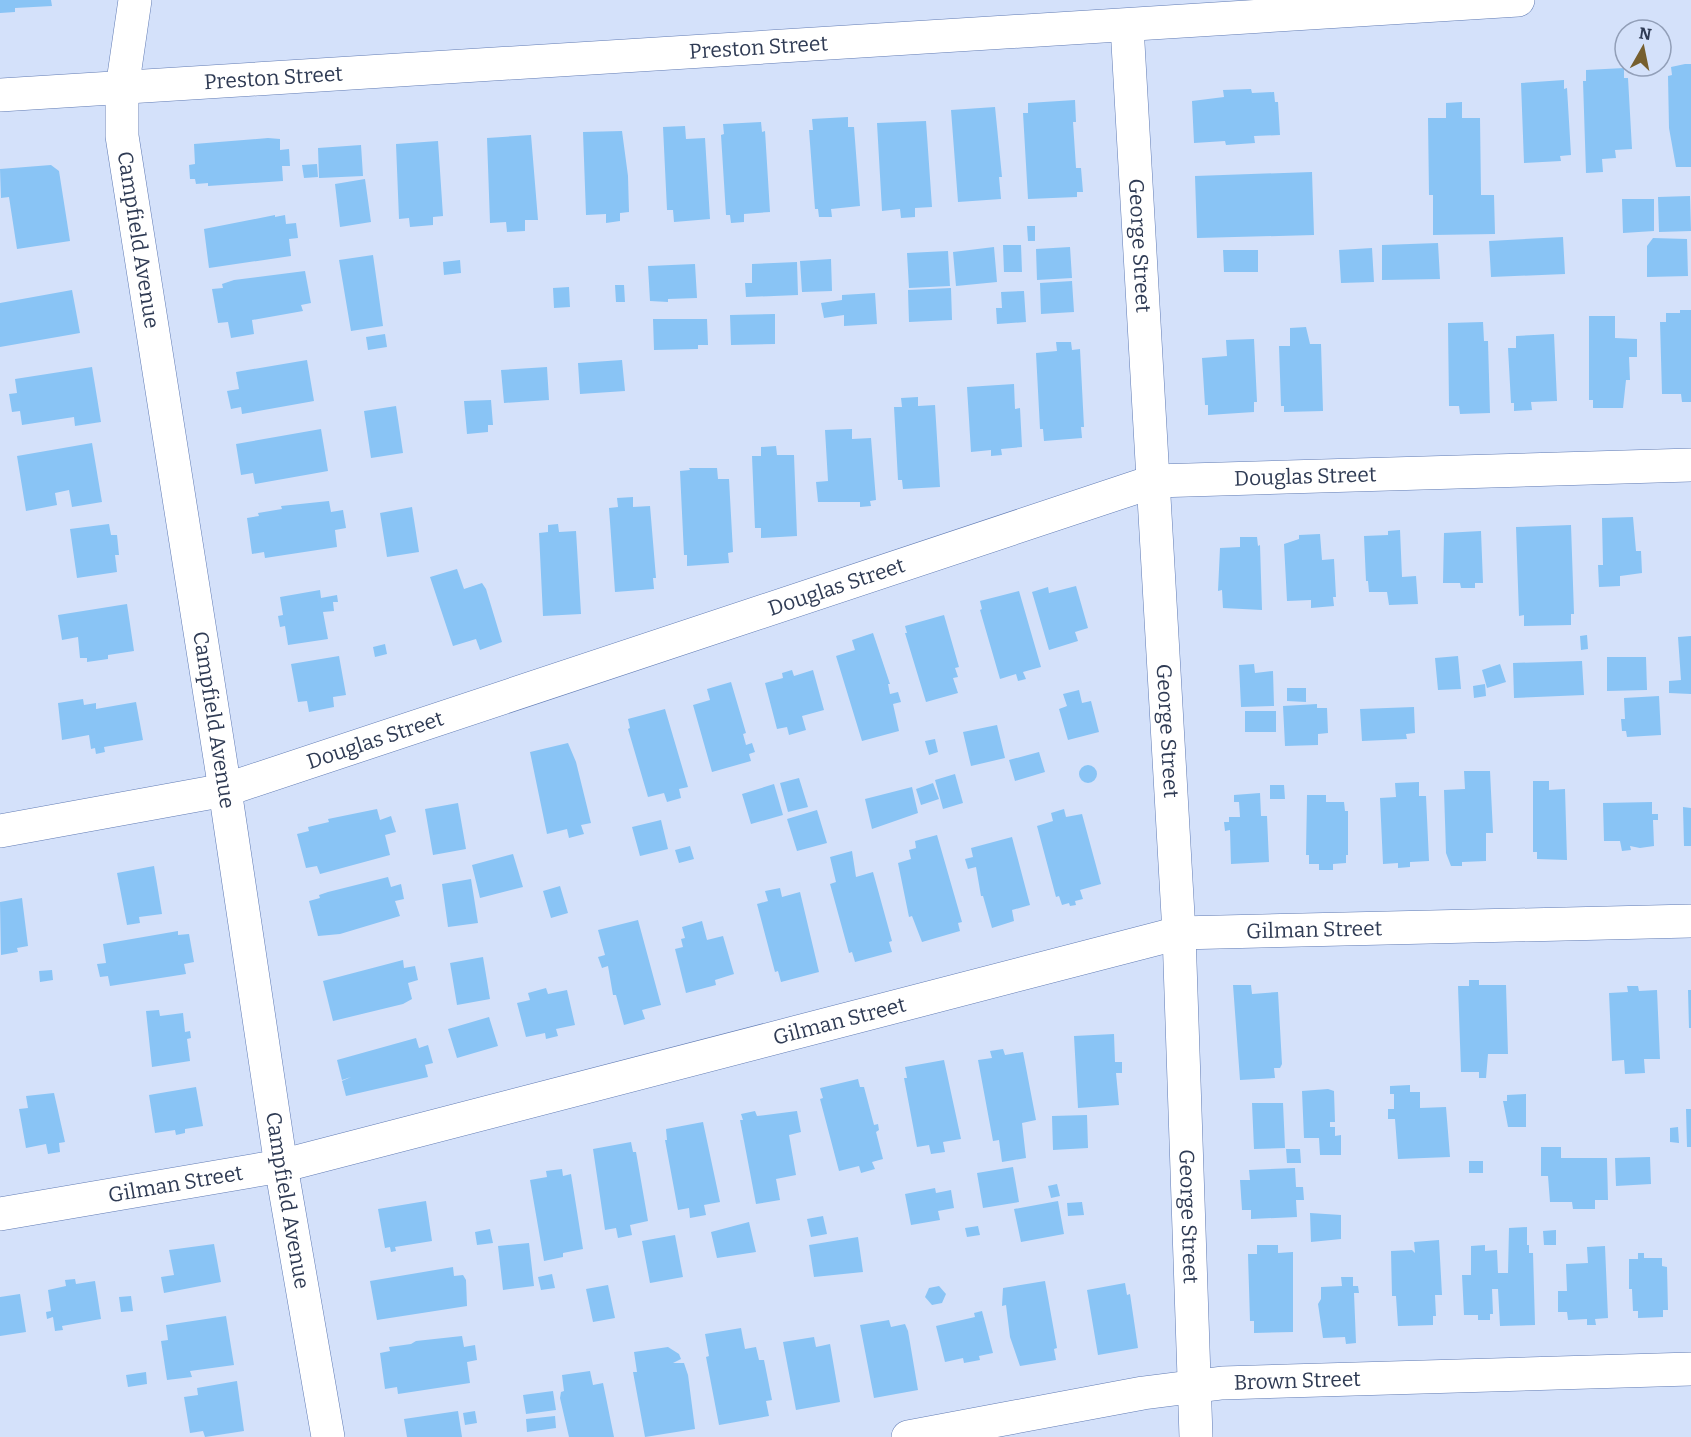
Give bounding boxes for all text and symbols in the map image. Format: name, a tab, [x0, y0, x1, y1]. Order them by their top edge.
north arrow	[1613, 18, 1673, 78]
text: N	[1638, 23, 1653, 44]
street label: Preston Street	[688, 30, 829, 65]
street label: Preston Street	[203, 61, 344, 95]
street label: Campfield Avenue	[112, 149, 165, 330]
street label: George Street	[1123, 178, 1156, 314]
street label: Douglas Street	[1234, 461, 1377, 492]
street label: Douglas Street	[765, 552, 908, 622]
street label: Campfield Avenue	[187, 629, 241, 810]
street label: George Street	[1151, 663, 1184, 799]
street label: Douglas Street	[304, 705, 447, 775]
street label: Gilman Street	[1246, 915, 1383, 944]
street label: Gilman Street	[770, 991, 909, 1051]
street label: Campfield Avenue	[260, 1110, 315, 1291]
street label: George Street	[1173, 1149, 1204, 1284]
street label: Gilman Street	[106, 1160, 245, 1208]
street label: Brown Street	[1233, 1366, 1362, 1396]

